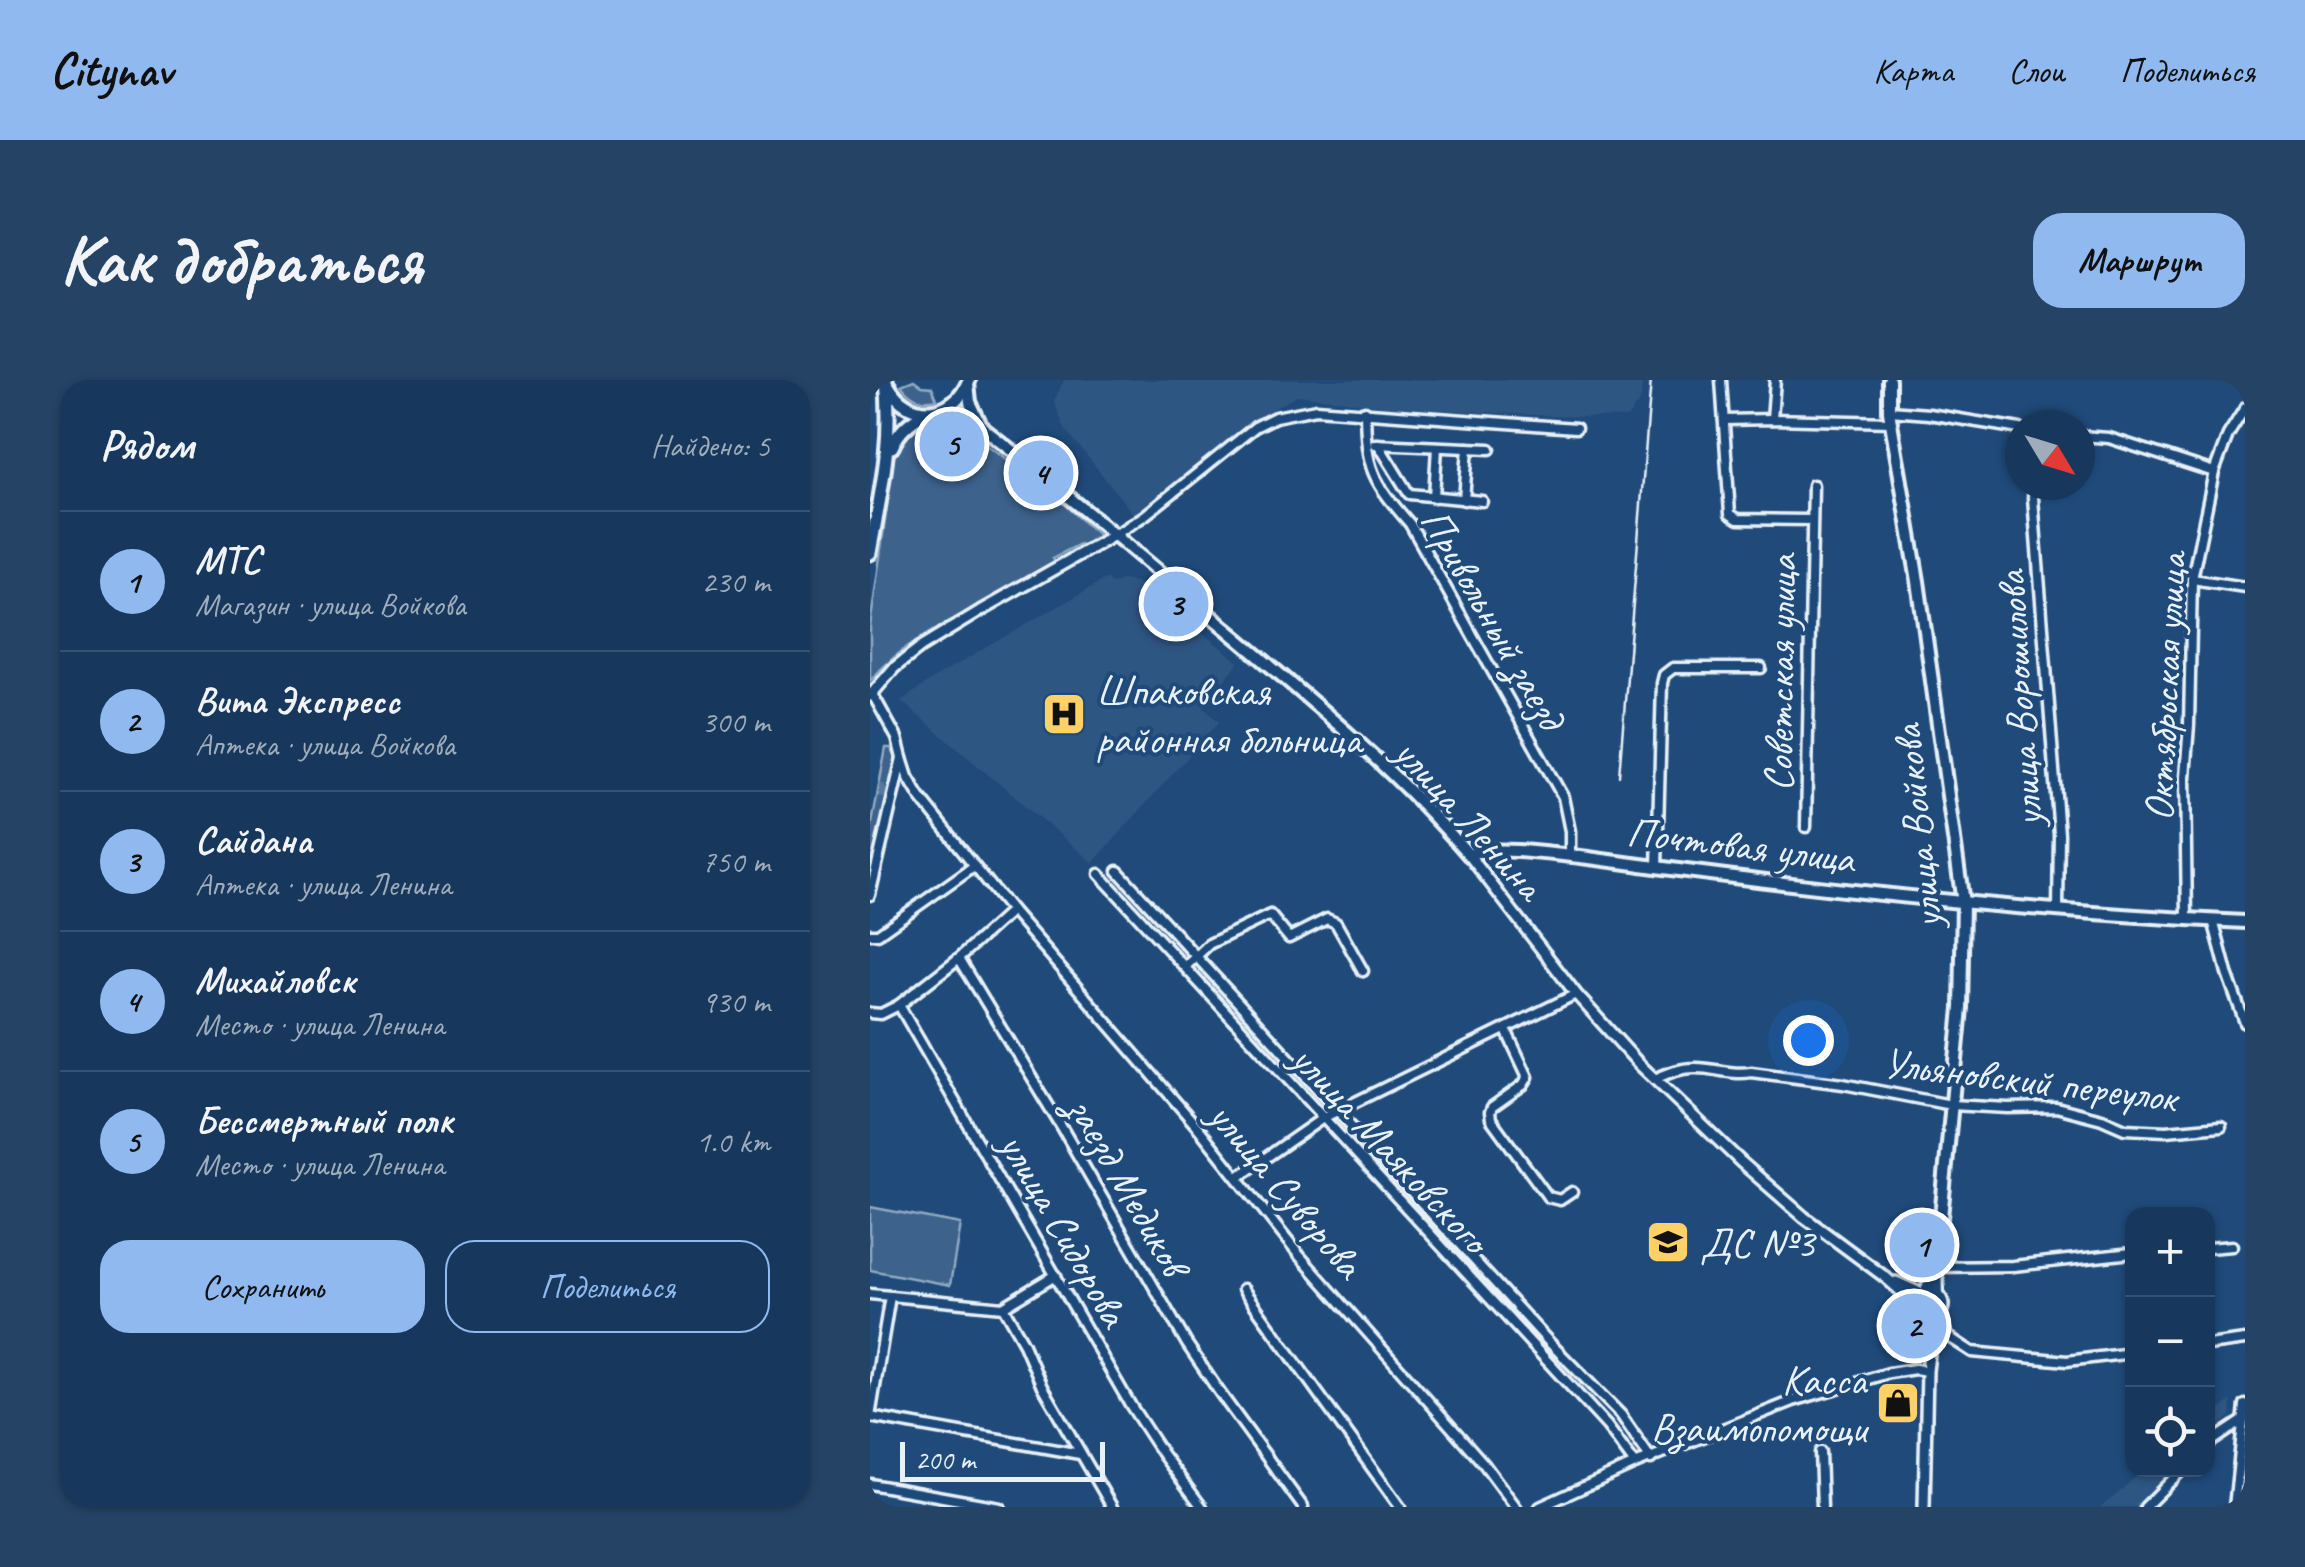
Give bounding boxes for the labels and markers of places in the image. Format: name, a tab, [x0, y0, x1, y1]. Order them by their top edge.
pin: 5	[919, 407, 984, 482]
pin: 4	[1008, 436, 1074, 510]
pin: 3	[1144, 566, 1208, 642]
place label: Шпаковская районная больница	[1096, 665, 1365, 766]
hospital icon: Шпаковская районная больница	[1041, 691, 1087, 737]
pin: 1	[1890, 1208, 1954, 1282]
place label: ДС №3	[1700, 1217, 1817, 1270]
school or university icon: ДС №3	[1645, 1219, 1691, 1265]
pin: 2	[1882, 1288, 1946, 1364]
place label: Касса Взаимопомощи	[1651, 1354, 1870, 1455]
shop icon: Касса Взаимопомощи	[1875, 1380, 1921, 1426]

